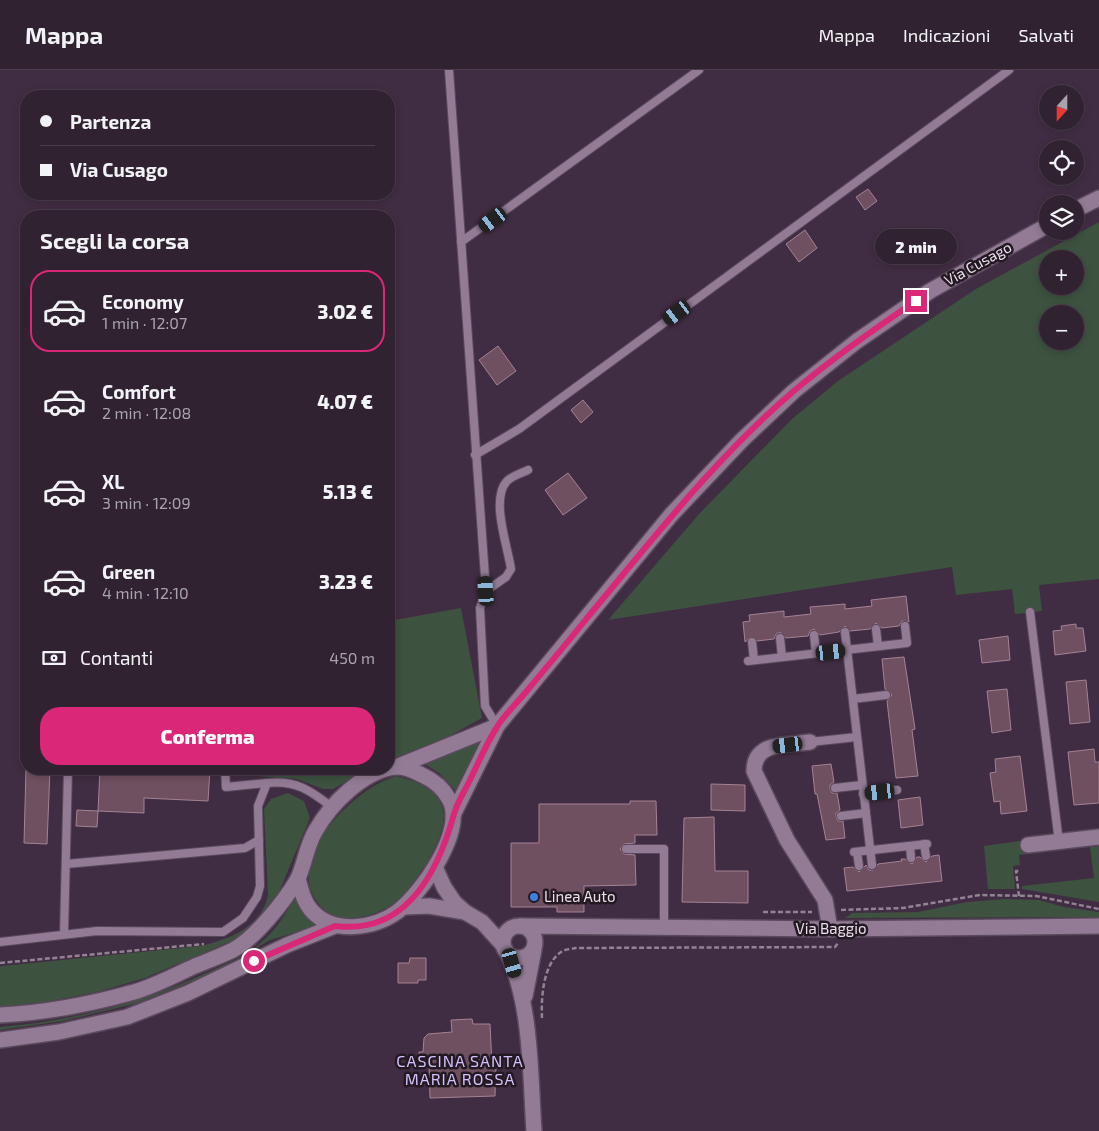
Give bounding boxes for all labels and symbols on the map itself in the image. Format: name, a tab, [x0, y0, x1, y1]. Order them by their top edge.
north arrow	[1039, 85, 1084, 130]
car	[476, 205, 509, 235]
callout: 2 min	[875, 228, 957, 264]
street label: Via Cusago	[941, 237, 1014, 289]
route end	[905, 290, 927, 312]
car	[660, 298, 693, 328]
car	[477, 576, 494, 606]
car	[815, 643, 846, 661]
car	[772, 736, 803, 754]
car	[864, 783, 895, 801]
place label: Linea Auto	[544, 887, 616, 905]
marker: Linea Auto	[528, 891, 540, 903]
street label: Via Baggio	[796, 919, 866, 937]
car	[500, 947, 523, 979]
route start	[243, 950, 265, 972]
district label: CASCINA SANTA MARIA ROSSA	[396, 1051, 524, 1088]

